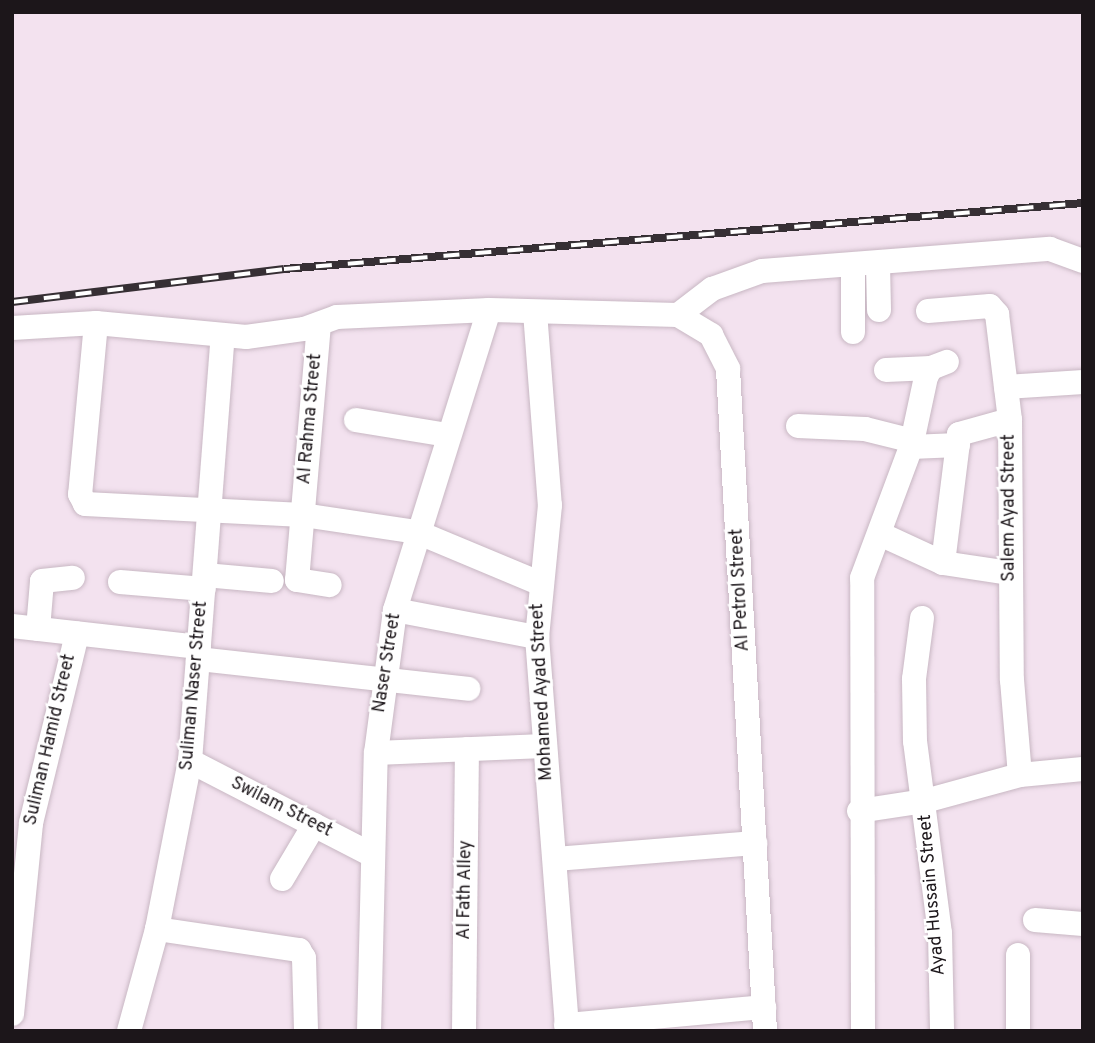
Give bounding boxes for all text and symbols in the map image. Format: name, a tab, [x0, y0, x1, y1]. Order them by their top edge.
street label: Al Rahma Street	[295, 353, 327, 485]
street label: Salem Ayad Street	[999, 434, 1021, 582]
street label: Al Petrol Street	[727, 528, 755, 652]
street label: Suliman Naser Street	[177, 600, 213, 772]
street label: Mohamed Ayad Street	[528, 602, 558, 782]
street label: Naser Street	[369, 612, 407, 714]
street label: Suliman Hamid Street	[21, 652, 81, 828]
street label: Swilam Street	[227, 773, 335, 843]
street label: Ayad Hussain Street	[915, 813, 951, 977]
street label: Al Fath Alley	[454, 840, 478, 940]

